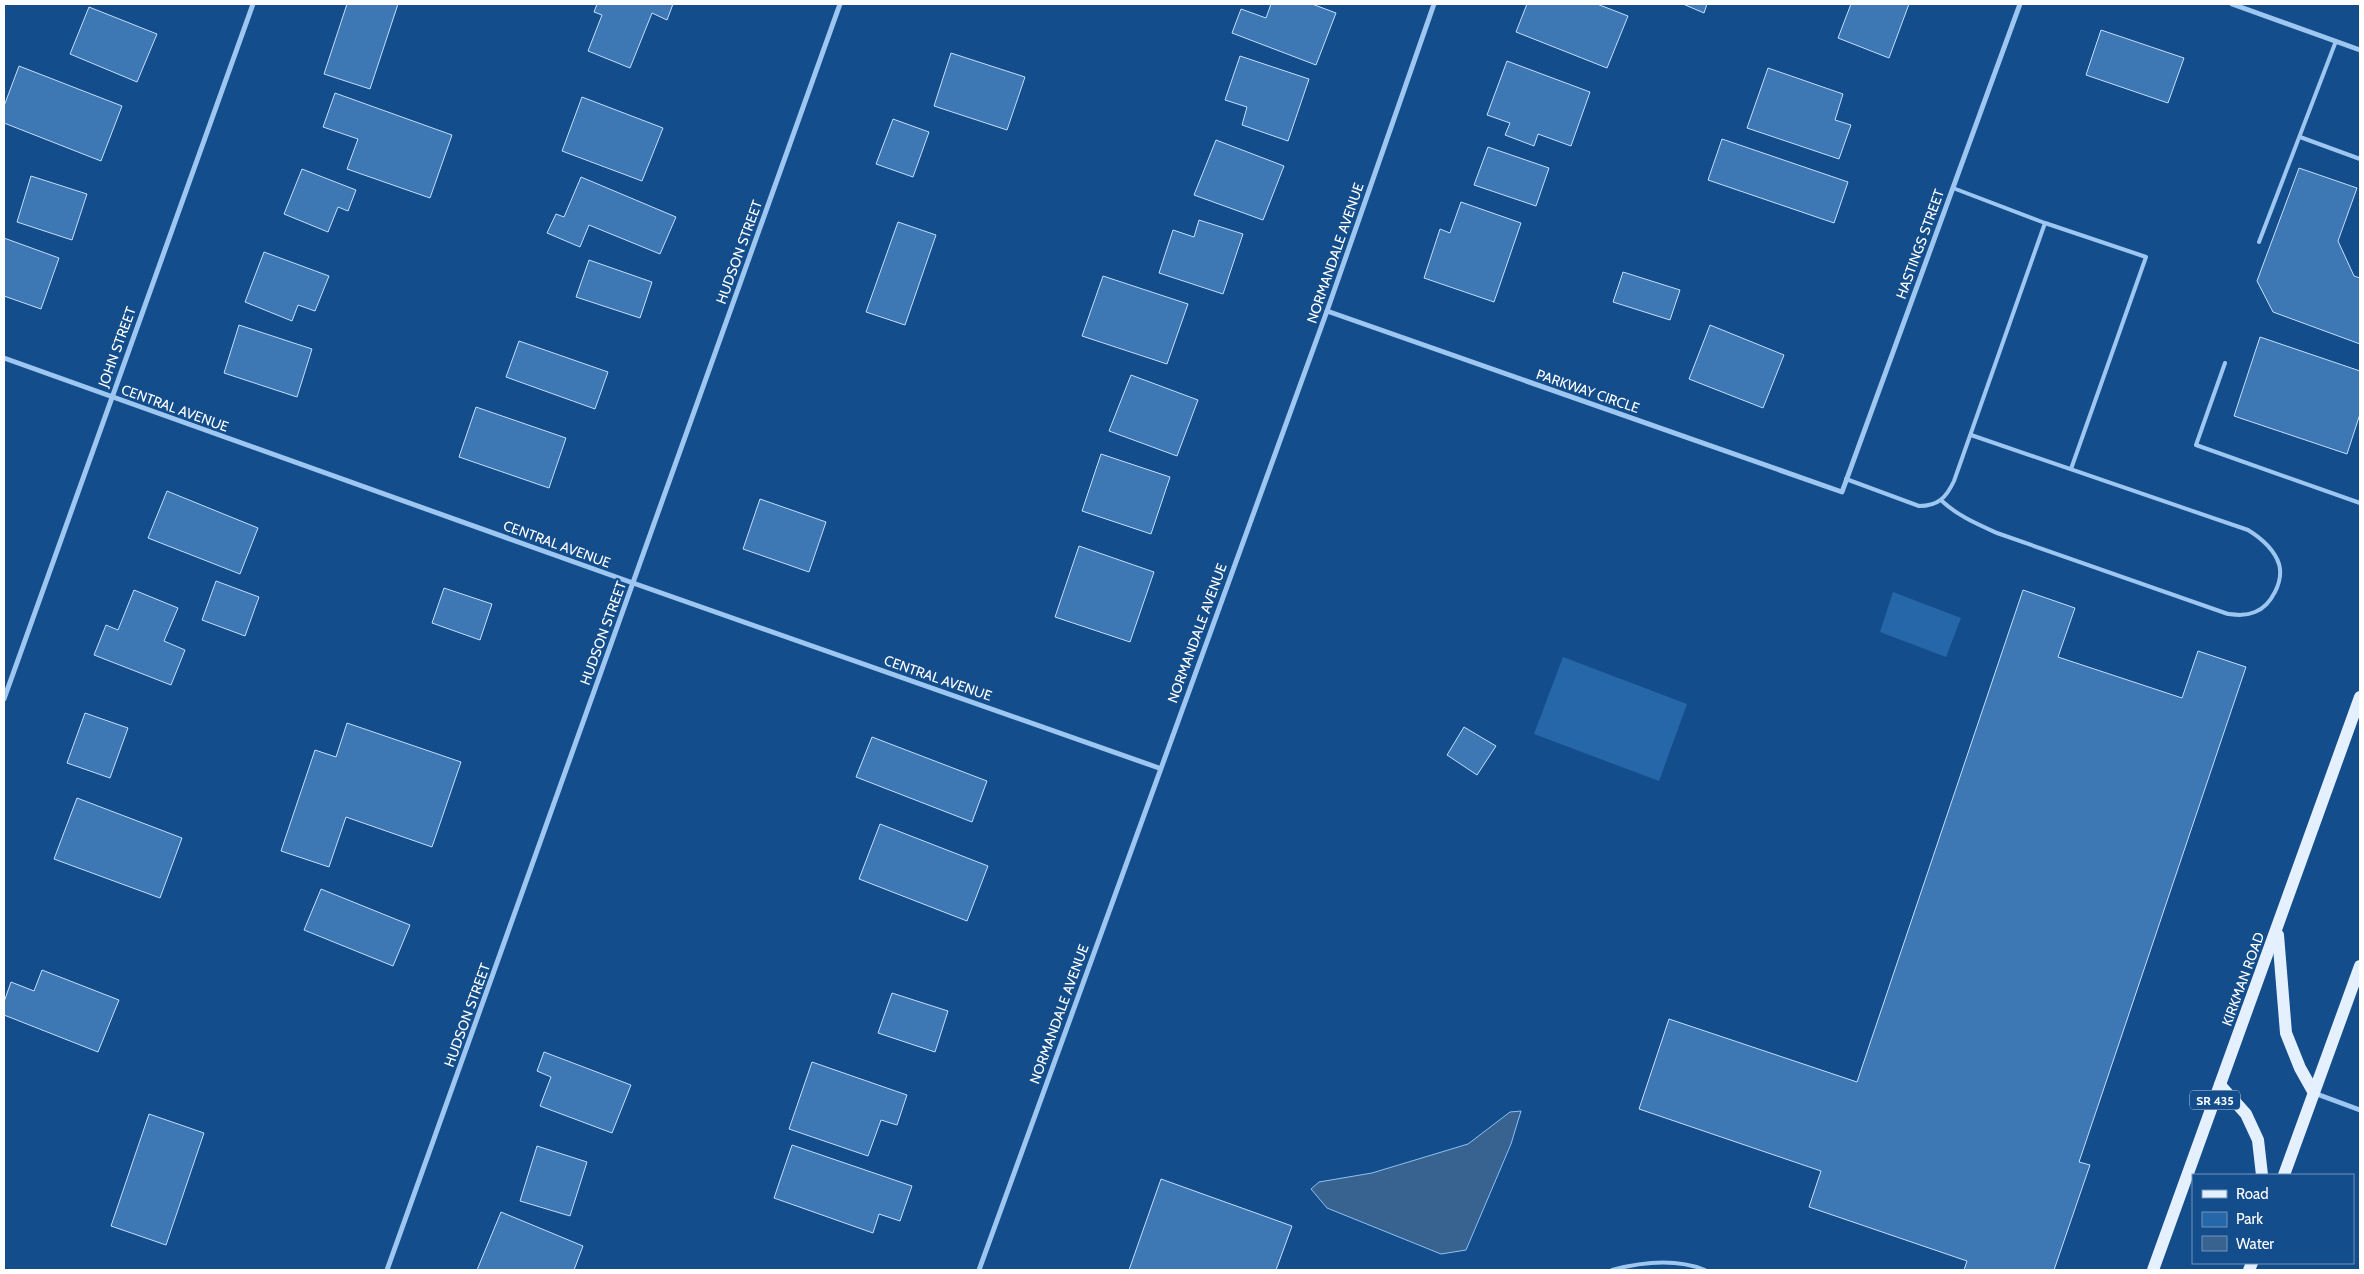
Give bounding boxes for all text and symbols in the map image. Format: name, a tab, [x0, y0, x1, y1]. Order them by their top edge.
street label: NORMANDALE AVENUE	[1302, 180, 1368, 326]
street label: HASTINGS STREET	[1892, 186, 1948, 301]
street label: HUDSON STREET	[712, 197, 766, 306]
street label: JOHN STREET	[94, 304, 140, 391]
street label: PARKWAY CIRCLE	[1534, 365, 1642, 417]
street label: CENTRAL AVENUE	[119, 380, 231, 436]
street label: CENTRAL AVENUE	[501, 516, 613, 572]
street label: NORMANDALE AVENUE	[1163, 560, 1231, 705]
street label: HUDSON STREET	[576, 578, 630, 687]
street label: CENTRAL AVENUE	[882, 651, 995, 705]
street label: KIRKMAN ROAD	[2218, 930, 2268, 1028]
street label: NORMANDALE AVENUE	[1025, 941, 1093, 1086]
street label: HUDSON STREET	[440, 960, 494, 1069]
road number: SR 435	[2190, 1090, 2240, 1110]
legend	[2192, 1174, 2354, 1264]
text: Road	[2236, 1185, 2269, 1203]
text: Park	[2236, 1210, 2263, 1228]
text: Water	[2236, 1235, 2274, 1253]

